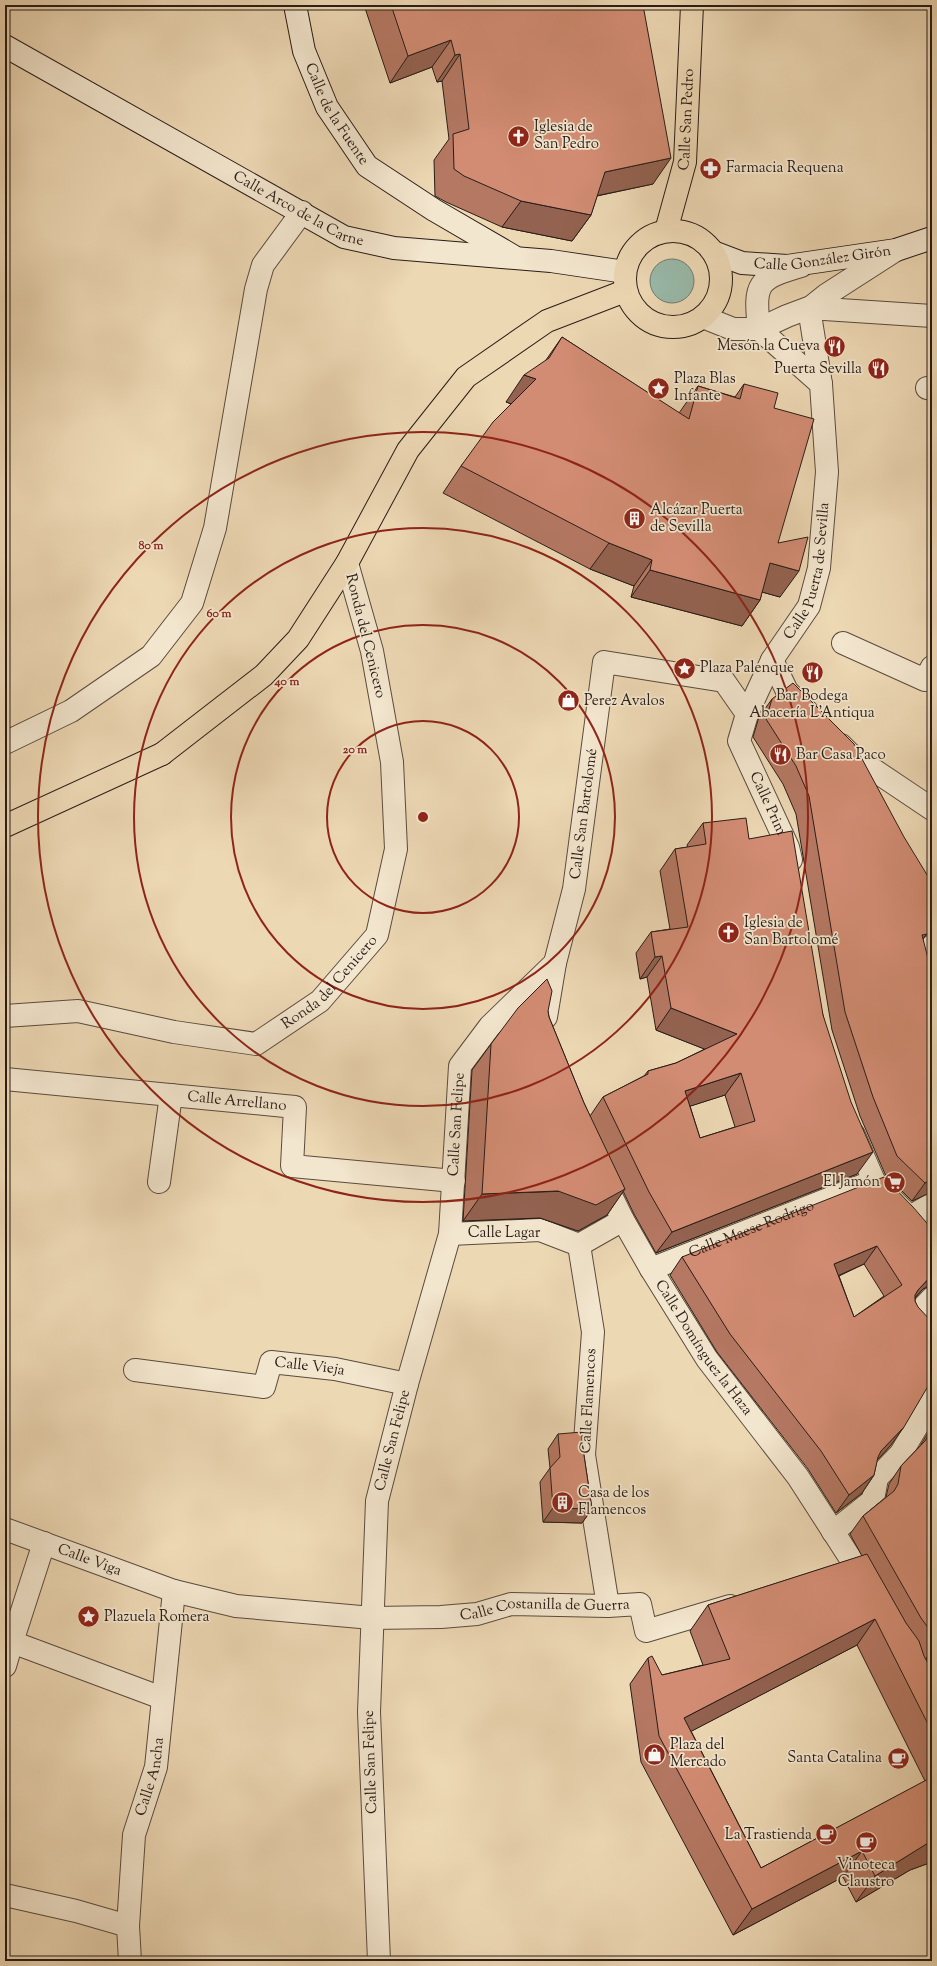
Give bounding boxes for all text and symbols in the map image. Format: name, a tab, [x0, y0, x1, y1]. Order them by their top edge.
street label: Calle de la Fuente	[300, 60, 374, 169]
street label: Calle San Pedro	[673, 68, 700, 173]
place label: Iglesia de San Pedro	[534, 117, 599, 155]
church icon: Iglesia de San Pedro	[505, 123, 531, 149]
pharmacy icon: Farmacia Requena	[698, 155, 724, 181]
place label: Farmacia Requena	[726, 158, 844, 179]
street label: Calle Arco de la Carne	[229, 166, 366, 252]
street label: Calle González Girón	[753, 240, 893, 277]
restaurant icon: Mesón la Cueva	[822, 333, 848, 359]
place label: Mesón la Cueva	[717, 336, 820, 357]
restaurant icon: Puerta Sevilla	[865, 356, 891, 382]
place label: Puerta Sevilla	[774, 359, 862, 380]
place label: Plaza Blas Infante	[674, 369, 736, 407]
place icon: Plaza Blas Infante	[645, 375, 671, 401]
place label: Alcázar Puerta de Sevilla	[650, 500, 743, 538]
street label: Calle Puerta de Sevilla	[778, 502, 835, 644]
building icon: Alcázar Puerta de Sevilla	[621, 506, 647, 532]
text: 80 m	[139, 537, 163, 555]
street label: Ronda del Cenicero	[339, 571, 391, 701]
text: 60 m	[207, 605, 231, 623]
place icon: Plaza Palenque	[671, 655, 697, 681]
place label: Plaza Palenque	[700, 658, 794, 679]
restaurant icon: Bar Bodega Abacería L'Antiqua	[799, 660, 825, 686]
text: 40 m	[274, 673, 299, 691]
place label: Bar Bodega Abacería L'Antiqua	[749, 686, 875, 724]
shop icon: Perez Avalos	[556, 688, 582, 714]
place label: Perez Avalos	[584, 691, 665, 712]
text: 20 m	[343, 741, 367, 759]
restaurant icon: Bar Casa Paco	[767, 742, 793, 768]
place label: Bar Casa Paco	[796, 745, 886, 766]
street label: Calle San Bartolomé	[565, 747, 603, 881]
street label: Calle Prim	[744, 768, 792, 839]
centre of rings	[416, 810, 430, 824]
place label: Iglesia de San Bartolomé	[744, 913, 838, 951]
church icon: Iglesia de San Bartolomé	[716, 919, 742, 945]
street label: Ronda del Cenicero	[277, 931, 383, 1034]
street label: Calle San Felipe	[443, 1072, 470, 1177]
street label: Calle Arrellano	[186, 1086, 287, 1117]
supermarket icon: El Jamón	[882, 1169, 908, 1195]
place label: El Jamón	[823, 1172, 880, 1193]
street label: Calle Maese Rodrigo	[686, 1195, 817, 1264]
street label: Calle Lagar	[468, 1223, 541, 1244]
street label: Calle Domínguez la Haza	[650, 1276, 757, 1420]
street label: Calle Flamencos	[576, 1348, 602, 1454]
street label: Calle Vieja	[273, 1352, 347, 1381]
street label: Calle San Felipe	[369, 1387, 416, 1493]
place label: Casa de los Flamencos	[578, 1483, 650, 1521]
building icon: Casa de los Flamencos	[549, 1489, 575, 1515]
street label: Calle Viga	[54, 1539, 125, 1581]
street label: Calle Costanilla de Guerra	[459, 1593, 630, 1626]
place icon: Plazuela Romera	[76, 1604, 102, 1630]
place label: Plazuela Romera	[104, 1607, 209, 1628]
street label: Calle San Felipe	[359, 1710, 383, 1814]
place label: Plaza del Mercado	[670, 1735, 726, 1773]
street label: Calle Ancha	[130, 1736, 169, 1819]
shop icon: Plaza del Mercado	[642, 1741, 668, 1767]
cafe icon: Santa Catalina	[885, 1745, 911, 1771]
place label: Santa Catalina	[787, 1748, 882, 1769]
cafe icon: La Trastienda	[814, 1822, 840, 1848]
place label: La Trastienda	[725, 1825, 812, 1846]
cafe icon: Vinoteca Claustro	[853, 1829, 879, 1855]
place label: Vinoteca Claustro	[837, 1855, 895, 1893]

